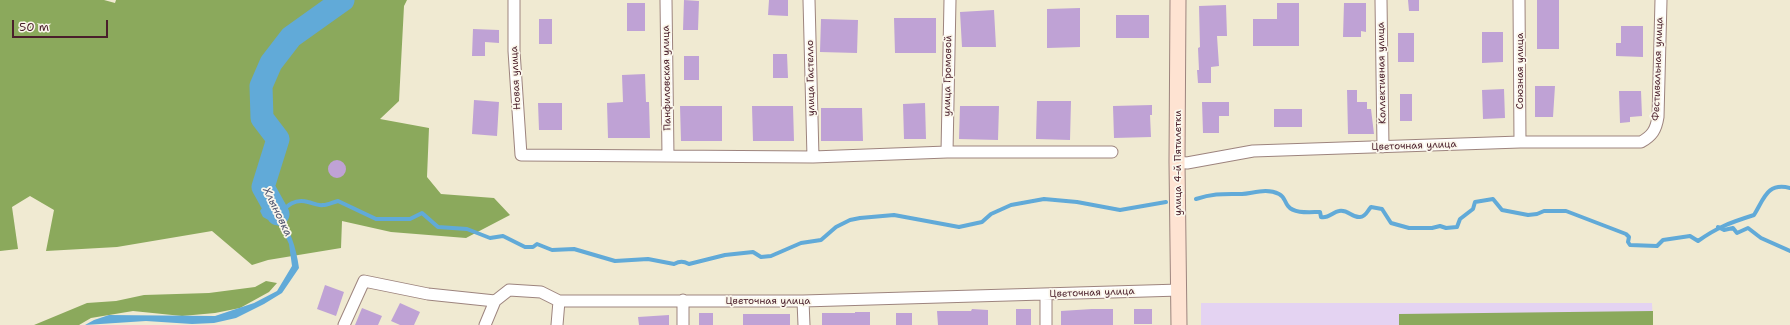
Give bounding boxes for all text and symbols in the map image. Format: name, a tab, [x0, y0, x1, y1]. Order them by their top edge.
scale bar	[14, 12, 110, 38]
street label: Фестивальная улица	[1650, 17, 1666, 121]
text: 50 m	[19, 19, 49, 35]
street label: Коллективная улица	[1375, 22, 1389, 124]
street label: Панфиловская улица	[660, 25, 674, 131]
street label: Союзная улица	[1514, 33, 1526, 109]
street label: улица Громовой	[941, 35, 955, 117]
street label: улица Гастелло	[804, 40, 818, 116]
street label: Новая улица	[508, 46, 524, 110]
street label: улица 4-й Пятилетки	[1172, 110, 1184, 216]
street label: Цветочная улица	[1371, 139, 1457, 153]
water label: Хлыновка	[259, 185, 295, 239]
street label: Цветочная улица	[1049, 286, 1135, 300]
street label: Цветочная улица	[725, 295, 811, 307]

